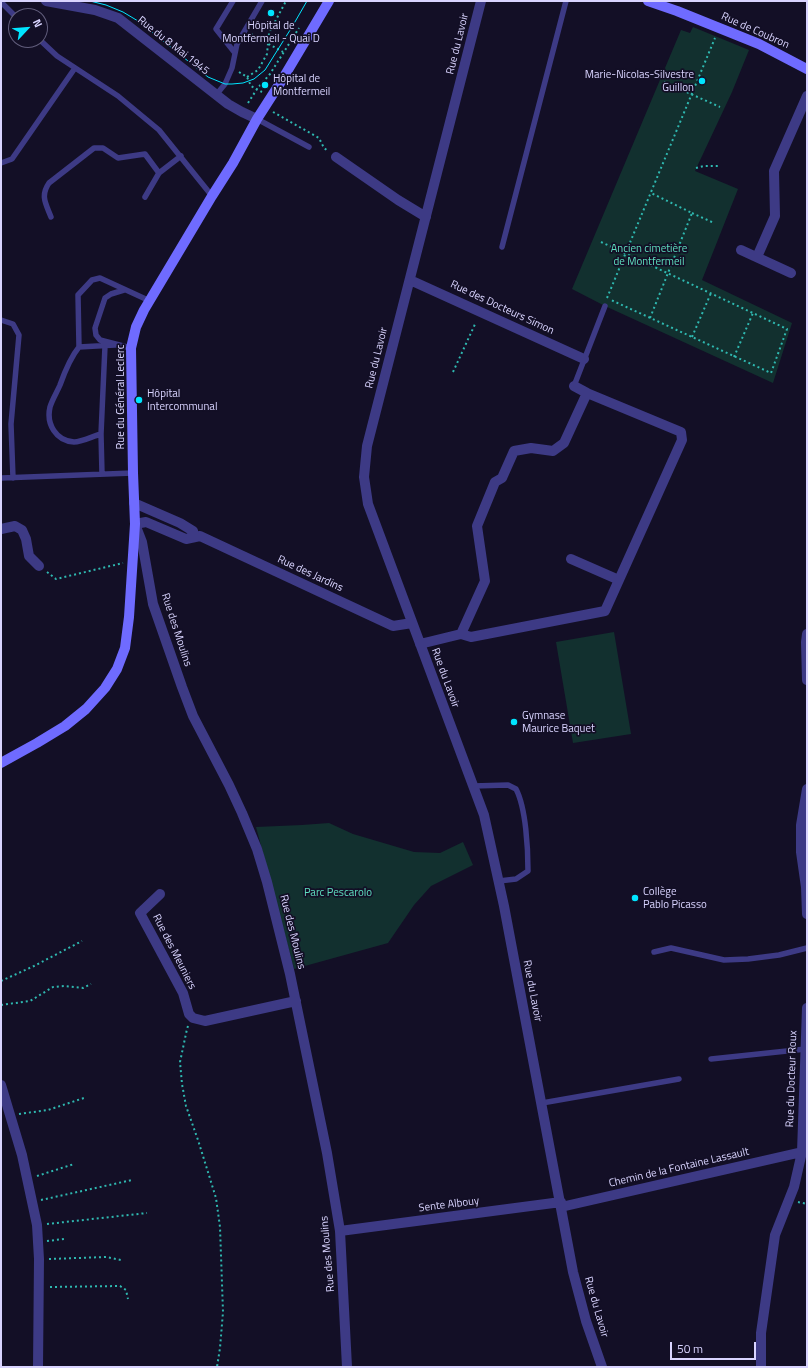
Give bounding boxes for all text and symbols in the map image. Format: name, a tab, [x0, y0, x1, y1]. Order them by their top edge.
north arrow	[8, 8, 48, 48]
marker: Hôpital de Montfermeil - Quai D	[266, 8, 276, 18]
street label: Rue de Coubron	[719, 10, 791, 52]
street label: Rue du Lavoir	[444, 12, 472, 76]
street label: Rue du 8 Mai 1945	[134, 14, 212, 78]
text: N	[29, 16, 47, 30]
place label: Hôpital de Montfermeil - Quai D	[222, 19, 320, 45]
place label: Marie-Nicolas-Silvestre Guillon	[585, 68, 694, 94]
place label: Hôpital de Montfermeil	[273, 72, 330, 98]
marker: Marie-Nicolas-Silvestre Guillon	[697, 76, 707, 86]
marker: Hôpital de Montfermeil	[260, 80, 270, 90]
park label: Ancien cimetière de Montfermeil	[611, 242, 687, 268]
street label: Rue des Docteurs Simon	[448, 278, 556, 338]
street label: Rue du Lavoir	[363, 326, 391, 390]
street label: Rue du Général Leclerc	[114, 345, 128, 449]
place label: Hôpital Intercommunal	[147, 387, 217, 413]
marker: Hôpital Intercommunal	[134, 395, 144, 405]
street label: Rue des Jardins	[275, 553, 345, 595]
street label: Rue des Moulins	[158, 592, 194, 668]
street label: Rue du Lavoir	[428, 646, 462, 710]
place label: Gymnase Maurice Baquet	[522, 709, 595, 735]
marker: Gymnase Maurice Baquet	[509, 717, 519, 727]
place label: Collège Pablo Picasso	[643, 885, 707, 911]
park label: Parc Pescarolo	[304, 886, 372, 900]
street label: Rue des Moulins	[276, 893, 308, 971]
marker: Collège Pablo Picasso	[630, 893, 640, 903]
street label: Rue des Meuniers	[149, 912, 199, 992]
street label: Rue du Lavoir	[520, 959, 544, 1023]
street label: Rue du Docteur Roux	[784, 1030, 800, 1128]
street label: Chemin de la Fontaine Lassault	[608, 1145, 750, 1191]
street label: Sente Albouy	[418, 1195, 480, 1215]
street label: Rue des Moulins	[318, 1215, 338, 1293]
street label: Rue du Lavoir	[581, 1275, 611, 1339]
scale bar	[672, 1334, 758, 1360]
text: 50 m	[677, 1339, 703, 1358]

